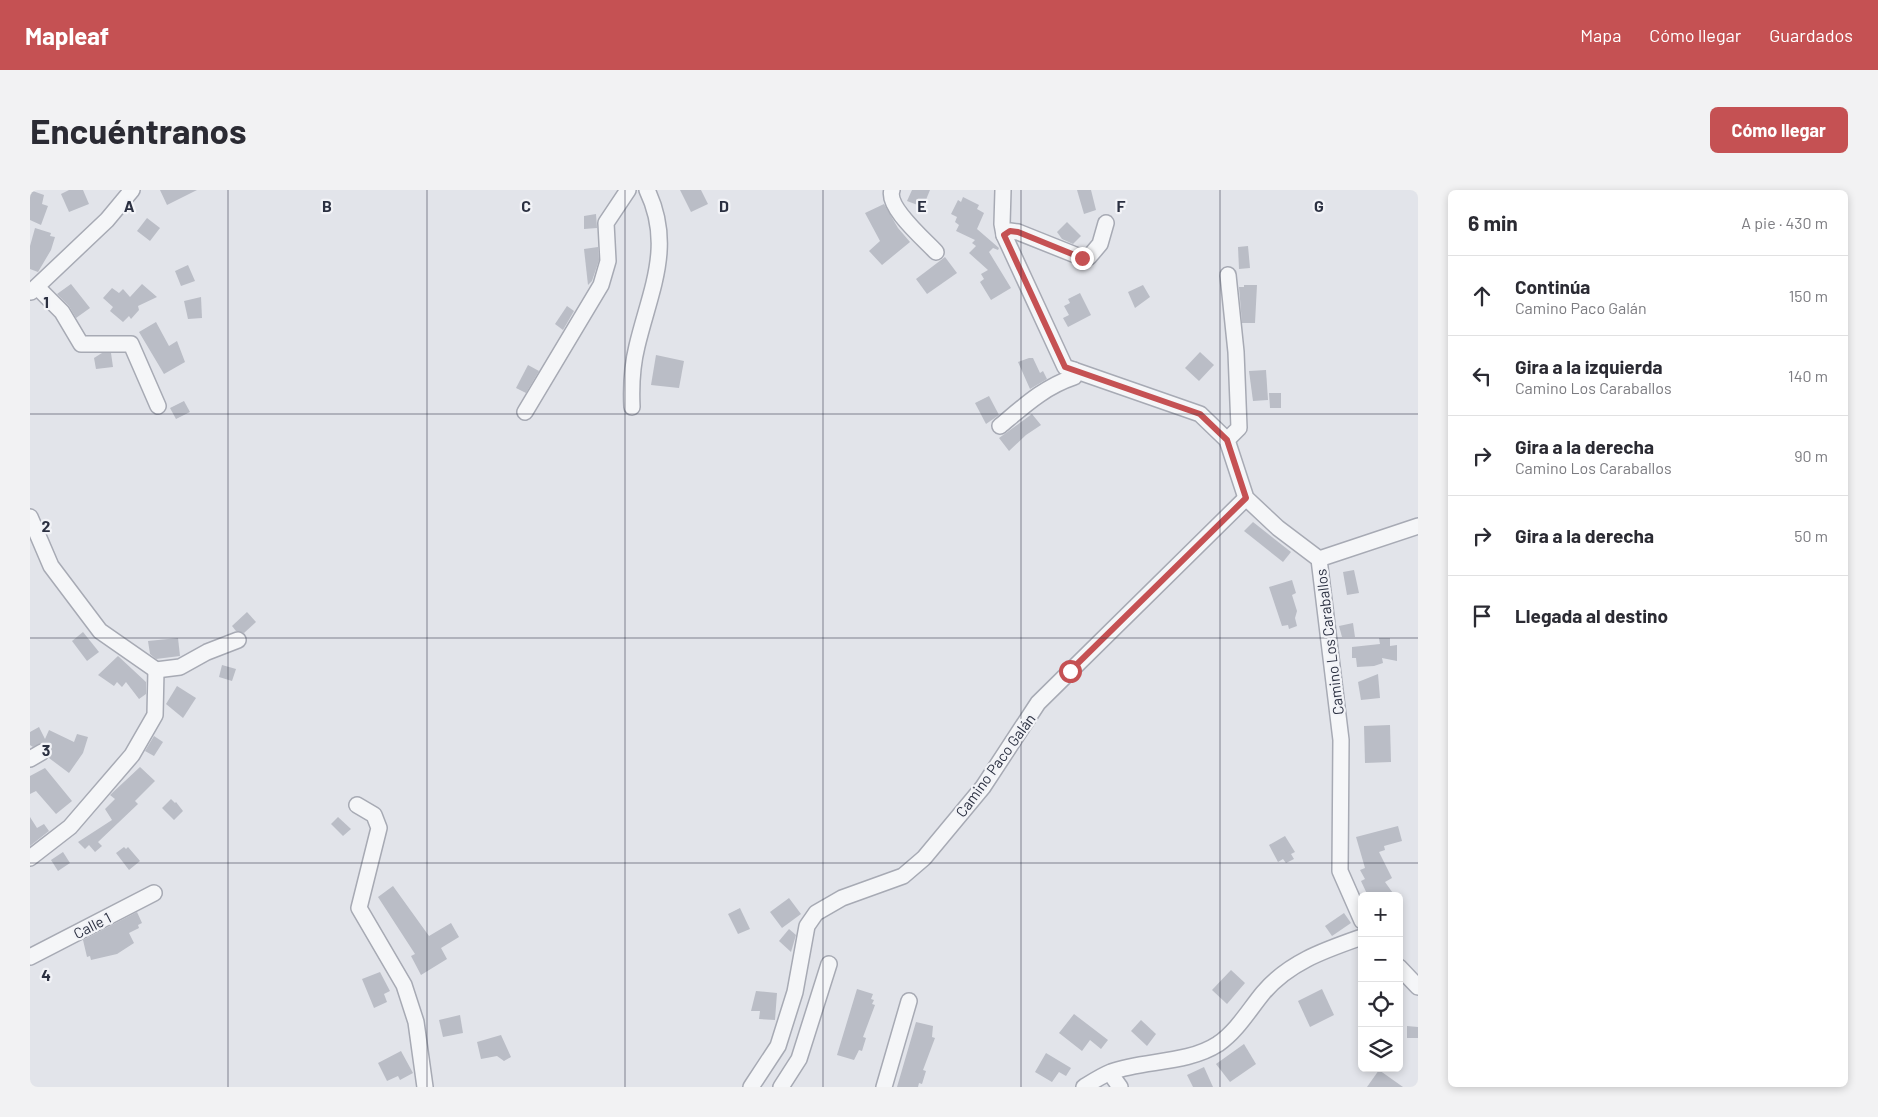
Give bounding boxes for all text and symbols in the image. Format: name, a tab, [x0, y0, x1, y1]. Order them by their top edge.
text: Mapleaf	[25, 21, 109, 50]
text: Mapa	[1580, 24, 1621, 46]
text: Cómo llegar	[1649, 24, 1741, 46]
text: Guardados	[1769, 24, 1853, 46]
button: Cómo llegar	[1710, 107, 1848, 153]
text: Encuéntranos	[30, 109, 247, 151]
text: A	[124, 196, 135, 215]
text: B	[322, 196, 332, 215]
text: C	[521, 196, 531, 215]
text: D	[719, 196, 729, 215]
text: E	[917, 196, 927, 215]
text: F	[1117, 196, 1126, 215]
text: G	[1314, 196, 1324, 215]
text: 6 min	[1468, 210, 1518, 235]
text: A pie · 430 m	[1741, 213, 1828, 232]
route end	[1071, 247, 1094, 270]
text: Continúa	[1515, 275, 1590, 298]
icon: ahead	[1468, 282, 1496, 310]
text: 150 m	[1789, 286, 1828, 305]
text: 1	[43, 292, 49, 311]
text: Camino Paco Galán	[1515, 298, 1647, 317]
text: Gira a la izquierda	[1515, 355, 1663, 378]
icon: left	[1468, 362, 1496, 390]
text: 140 m	[1788, 366, 1828, 385]
text: Camino Los Caraballos	[1515, 378, 1672, 397]
text: Gira a la derecha	[1515, 435, 1654, 458]
icon: right	[1468, 442, 1496, 470]
text: 90 m	[1794, 446, 1828, 465]
text: Camino Los Caraballos	[1515, 458, 1672, 477]
text: 2	[42, 516, 51, 535]
icon: right	[1468, 522, 1496, 550]
text: Gira a la derecha	[1515, 524, 1654, 547]
text: 50 m	[1794, 526, 1828, 545]
street label: Camino Los Caraballos	[1311, 568, 1347, 716]
icon: arrive	[1468, 602, 1496, 630]
text: Llegada al destino	[1515, 604, 1668, 627]
route start	[1059, 660, 1082, 683]
street label: Camino Paco Galán	[951, 710, 1039, 820]
text: 3	[42, 740, 50, 759]
map controls	[1358, 892, 1403, 1072]
button: +	[1358, 892, 1403, 937]
street label: Calle 1	[70, 908, 114, 942]
button: −	[1358, 937, 1403, 982]
text: 4	[41, 965, 51, 984]
button: locate	[1358, 982, 1403, 1027]
button: layers	[1358, 1027, 1403, 1072]

